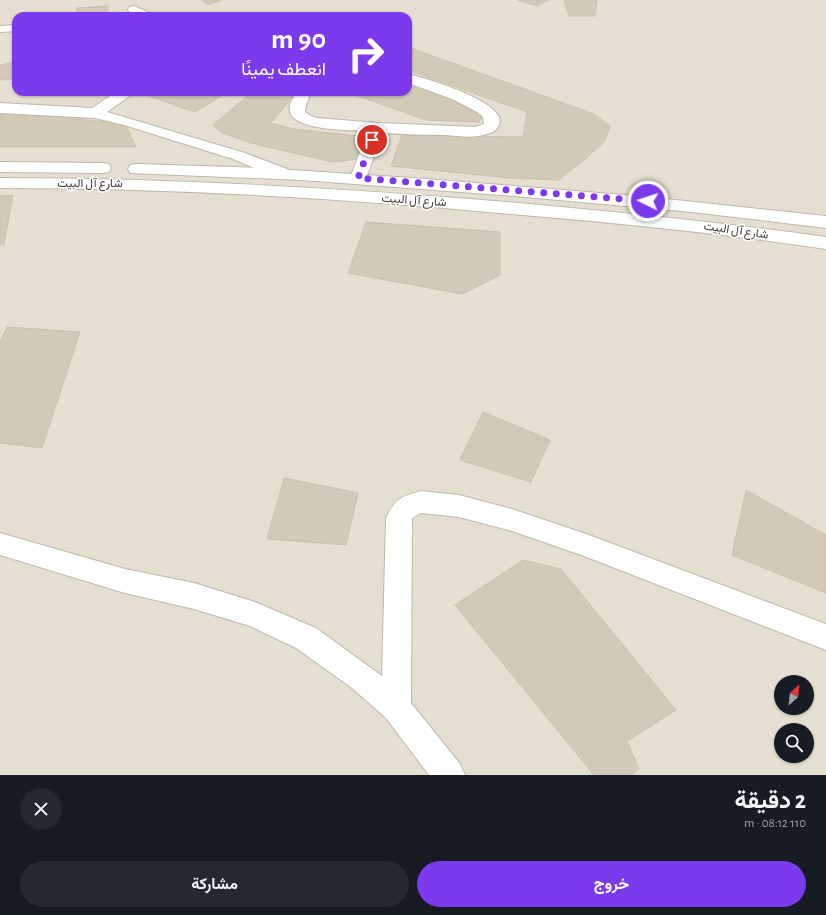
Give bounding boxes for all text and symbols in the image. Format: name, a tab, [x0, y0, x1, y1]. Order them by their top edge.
text: 90 m	[271, 26, 326, 54]
icon: right	[340, 28, 392, 80]
text: انعطف يمينًا	[241, 61, 326, 79]
pin	[355, 123, 389, 157]
icon: arrive	[361, 129, 383, 151]
street label: شارع آل البيت	[57, 177, 123, 192]
position arrow	[627, 180, 669, 222]
street label: شارع آل البيت	[381, 192, 447, 211]
street label: شارع آل البيت	[702, 220, 769, 243]
north arrow	[774, 675, 814, 715]
map controls	[774, 675, 814, 763]
button: search	[774, 723, 814, 763]
button: close	[20, 788, 62, 830]
text: 2 دقيقة	[734, 789, 806, 813]
text: 110 m · 08:12	[744, 817, 806, 830]
button: مشاركة	[20, 861, 409, 907]
button: خروج	[417, 861, 806, 907]

